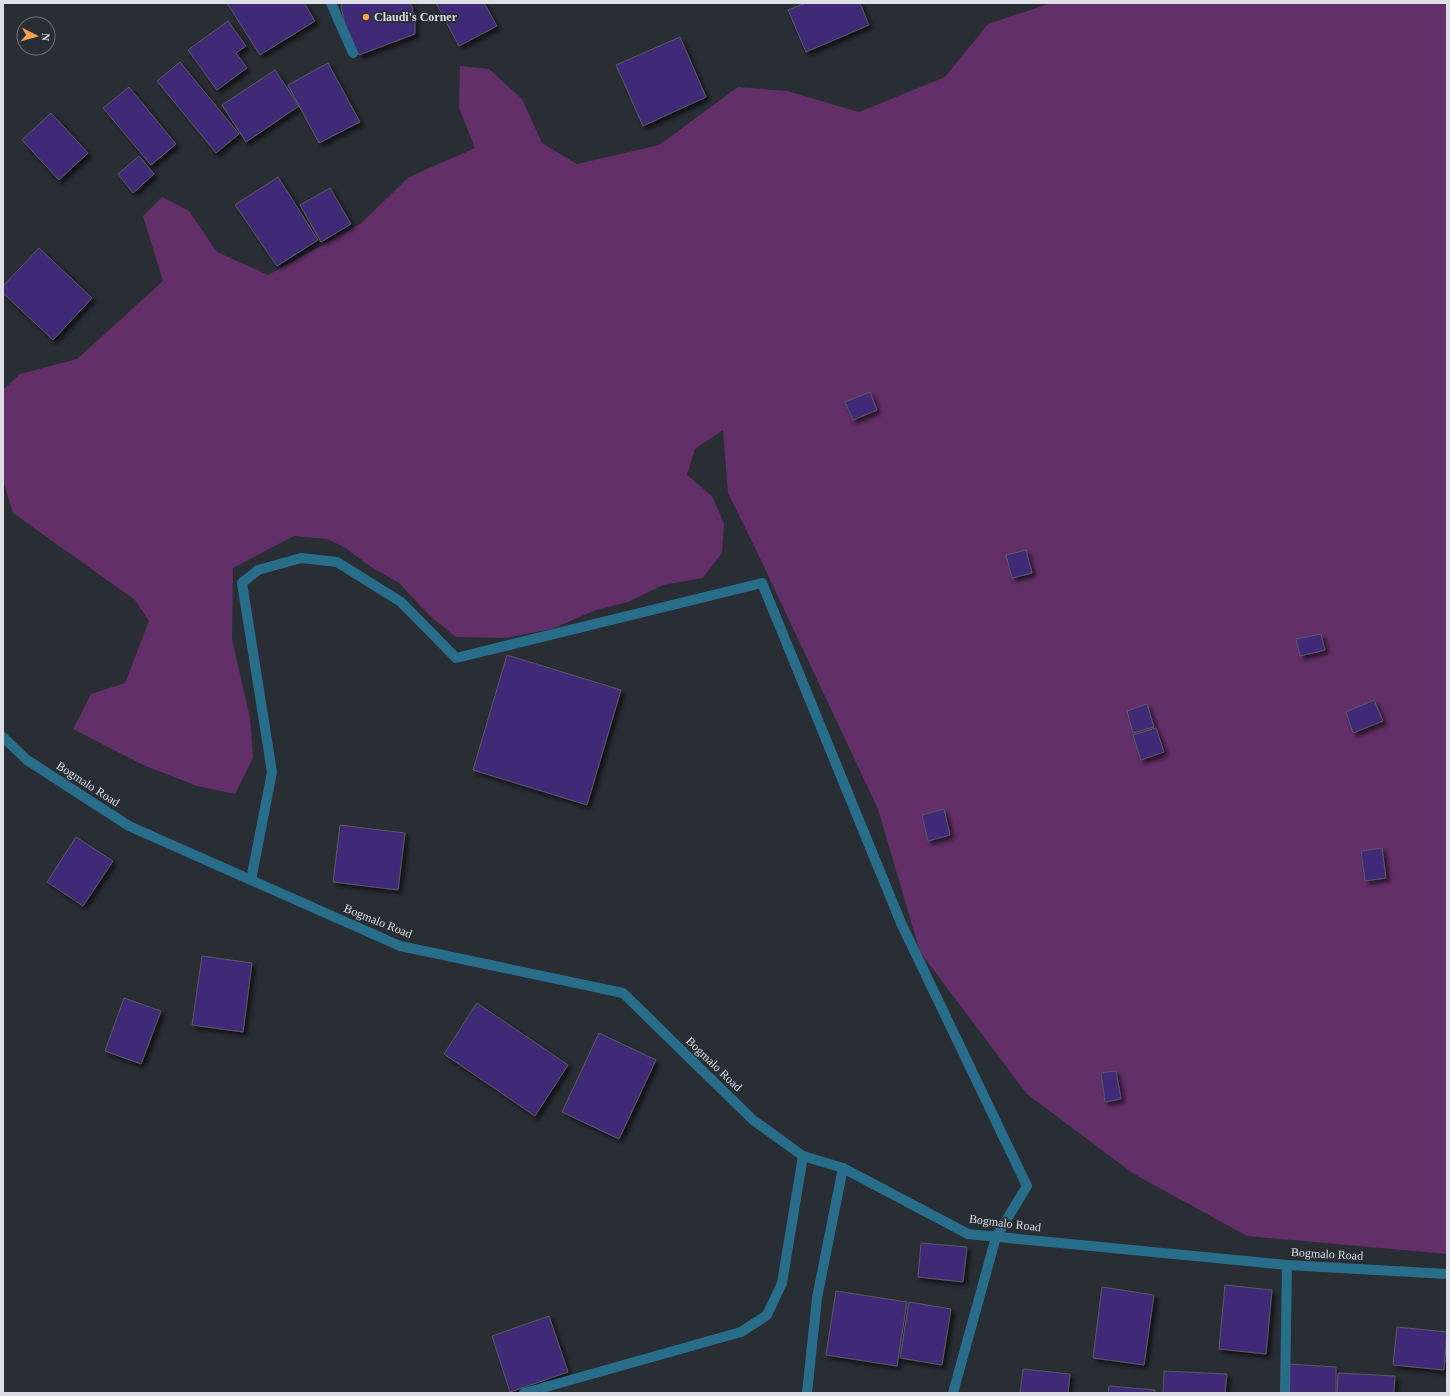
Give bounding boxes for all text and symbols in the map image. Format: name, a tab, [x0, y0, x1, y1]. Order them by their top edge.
place label: Claudi's Corner	[374, 10, 458, 24]
marker: Claudi's Corner	[361, 12, 371, 22]
north arrow	[16, 16, 56, 56]
text: N	[40, 32, 52, 42]
street label: Bogmalo Road	[54, 758, 122, 810]
street label: Bogmalo Road	[342, 901, 414, 941]
street label: Bogmalo Road	[683, 1034, 745, 1094]
street label: Bogmalo Road	[968, 1212, 1042, 1234]
street label: Bogmalo Road	[1291, 1245, 1363, 1263]

